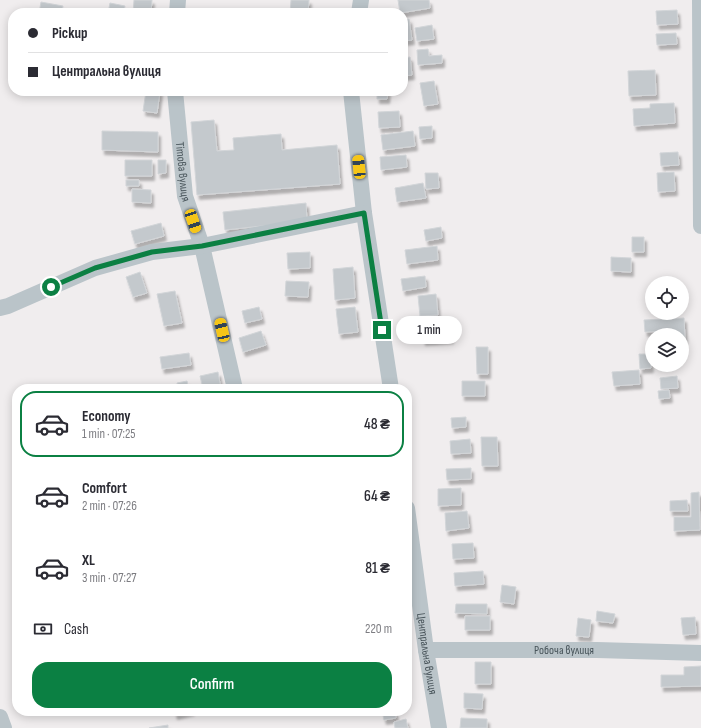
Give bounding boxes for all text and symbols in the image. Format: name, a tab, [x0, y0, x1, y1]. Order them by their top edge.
text: Pickup	[52, 24, 88, 43]
text: Центральна вулиця	[52, 62, 161, 81]
street label: Тітова вулиця	[172, 141, 194, 204]
car	[352, 154, 366, 180]
car	[183, 208, 203, 234]
map controls	[645, 276, 689, 372]
button: locate	[645, 276, 689, 320]
route start	[42, 278, 60, 296]
callout: 1 min	[396, 316, 462, 344]
car	[213, 317, 231, 343]
route end	[373, 321, 391, 339]
text: 1 min	[417, 322, 441, 338]
button: layers	[645, 328, 689, 372]
icon: car	[34, 406, 70, 442]
text: Economy	[82, 407, 131, 426]
text: 48 ₴	[364, 415, 390, 434]
text: 1 min · 07:25	[82, 426, 136, 442]
icon: car	[34, 478, 70, 514]
text: Comfort	[82, 479, 127, 498]
text: 64 ₴	[364, 487, 390, 506]
text: 2 min · 07:26	[82, 498, 137, 514]
icon: car	[34, 550, 70, 586]
text: XL	[82, 551, 95, 570]
text: 81 ₴	[365, 559, 390, 578]
text: 3 min · 07:27	[82, 570, 136, 586]
street label: Центральна вулиця	[414, 612, 441, 696]
icon: cash	[32, 618, 54, 640]
text: Cash	[64, 620, 89, 639]
text: 220 m	[365, 621, 392, 637]
street label: Робоча вулиця	[534, 643, 594, 658]
button: Confirm	[32, 662, 392, 708]

